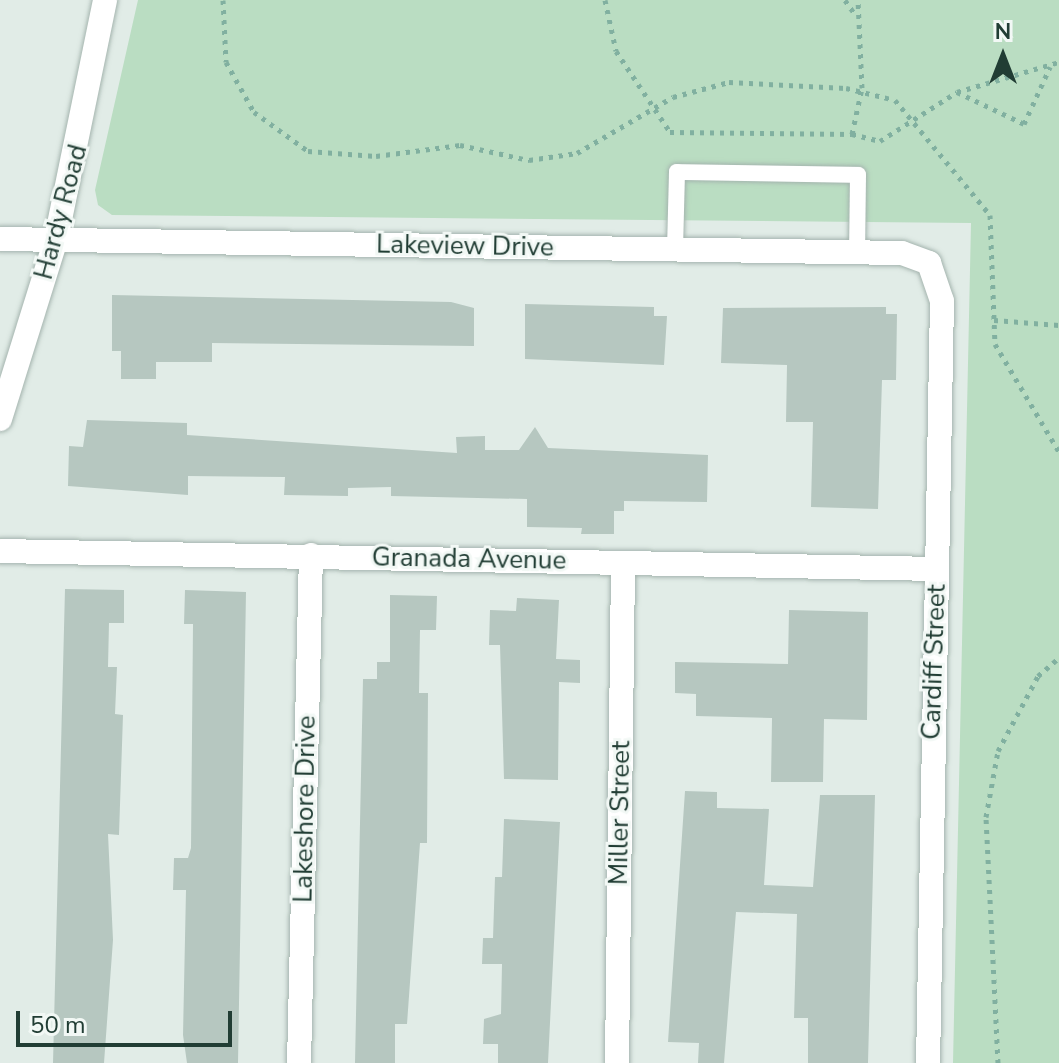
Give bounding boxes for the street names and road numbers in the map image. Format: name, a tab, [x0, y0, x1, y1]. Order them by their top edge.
street label: Hardy Road	[28, 141, 94, 283]
street label: Lakeview Drive	[376, 229, 554, 263]
street label: Granada Avenue	[371, 542, 567, 576]
street label: Cardiff Street	[916, 584, 952, 740]
street label: Lakeshore Drive	[288, 715, 322, 903]
street label: Miller Street	[603, 741, 637, 885]

